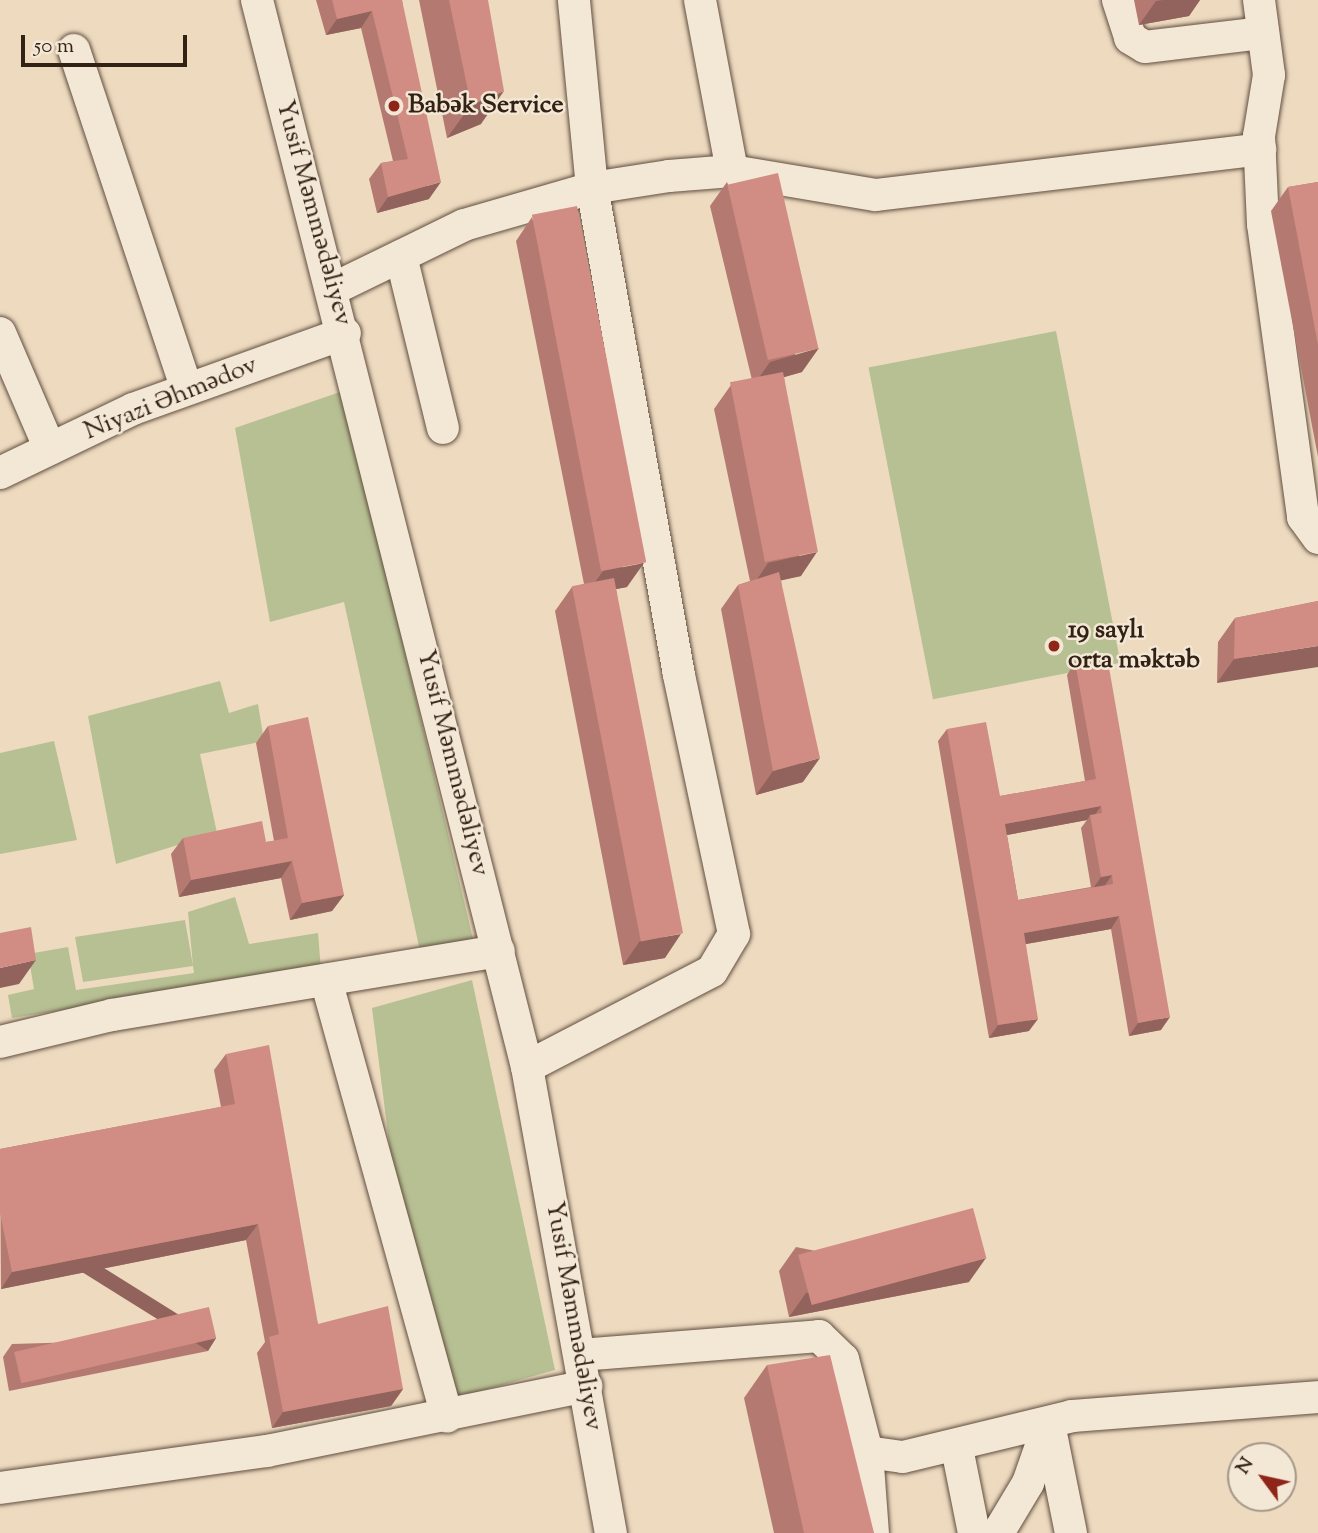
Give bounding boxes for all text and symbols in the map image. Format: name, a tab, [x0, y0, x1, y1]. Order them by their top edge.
scale bar	[24, 21, 191, 65]
text: 50 m	[34, 32, 74, 62]
place label: Babək Service	[408, 90, 564, 122]
street label: Yusif Məmmədəliyev	[268, 97, 358, 329]
marker: Babək Service	[386, 98, 402, 114]
street label: Niyazi Əhmədov	[80, 350, 262, 448]
place label: 19 saylı orta məktəb	[1068, 615, 1200, 676]
marker: 19 saylı orta məktəb	[1046, 638, 1062, 654]
street label: Yusif Məmmədəliyev	[409, 647, 495, 879]
street label: Yusif Məmmədəliyev	[537, 1199, 609, 1433]
north arrow	[1227, 1442, 1297, 1512]
text: N	[1230, 1453, 1261, 1480]

